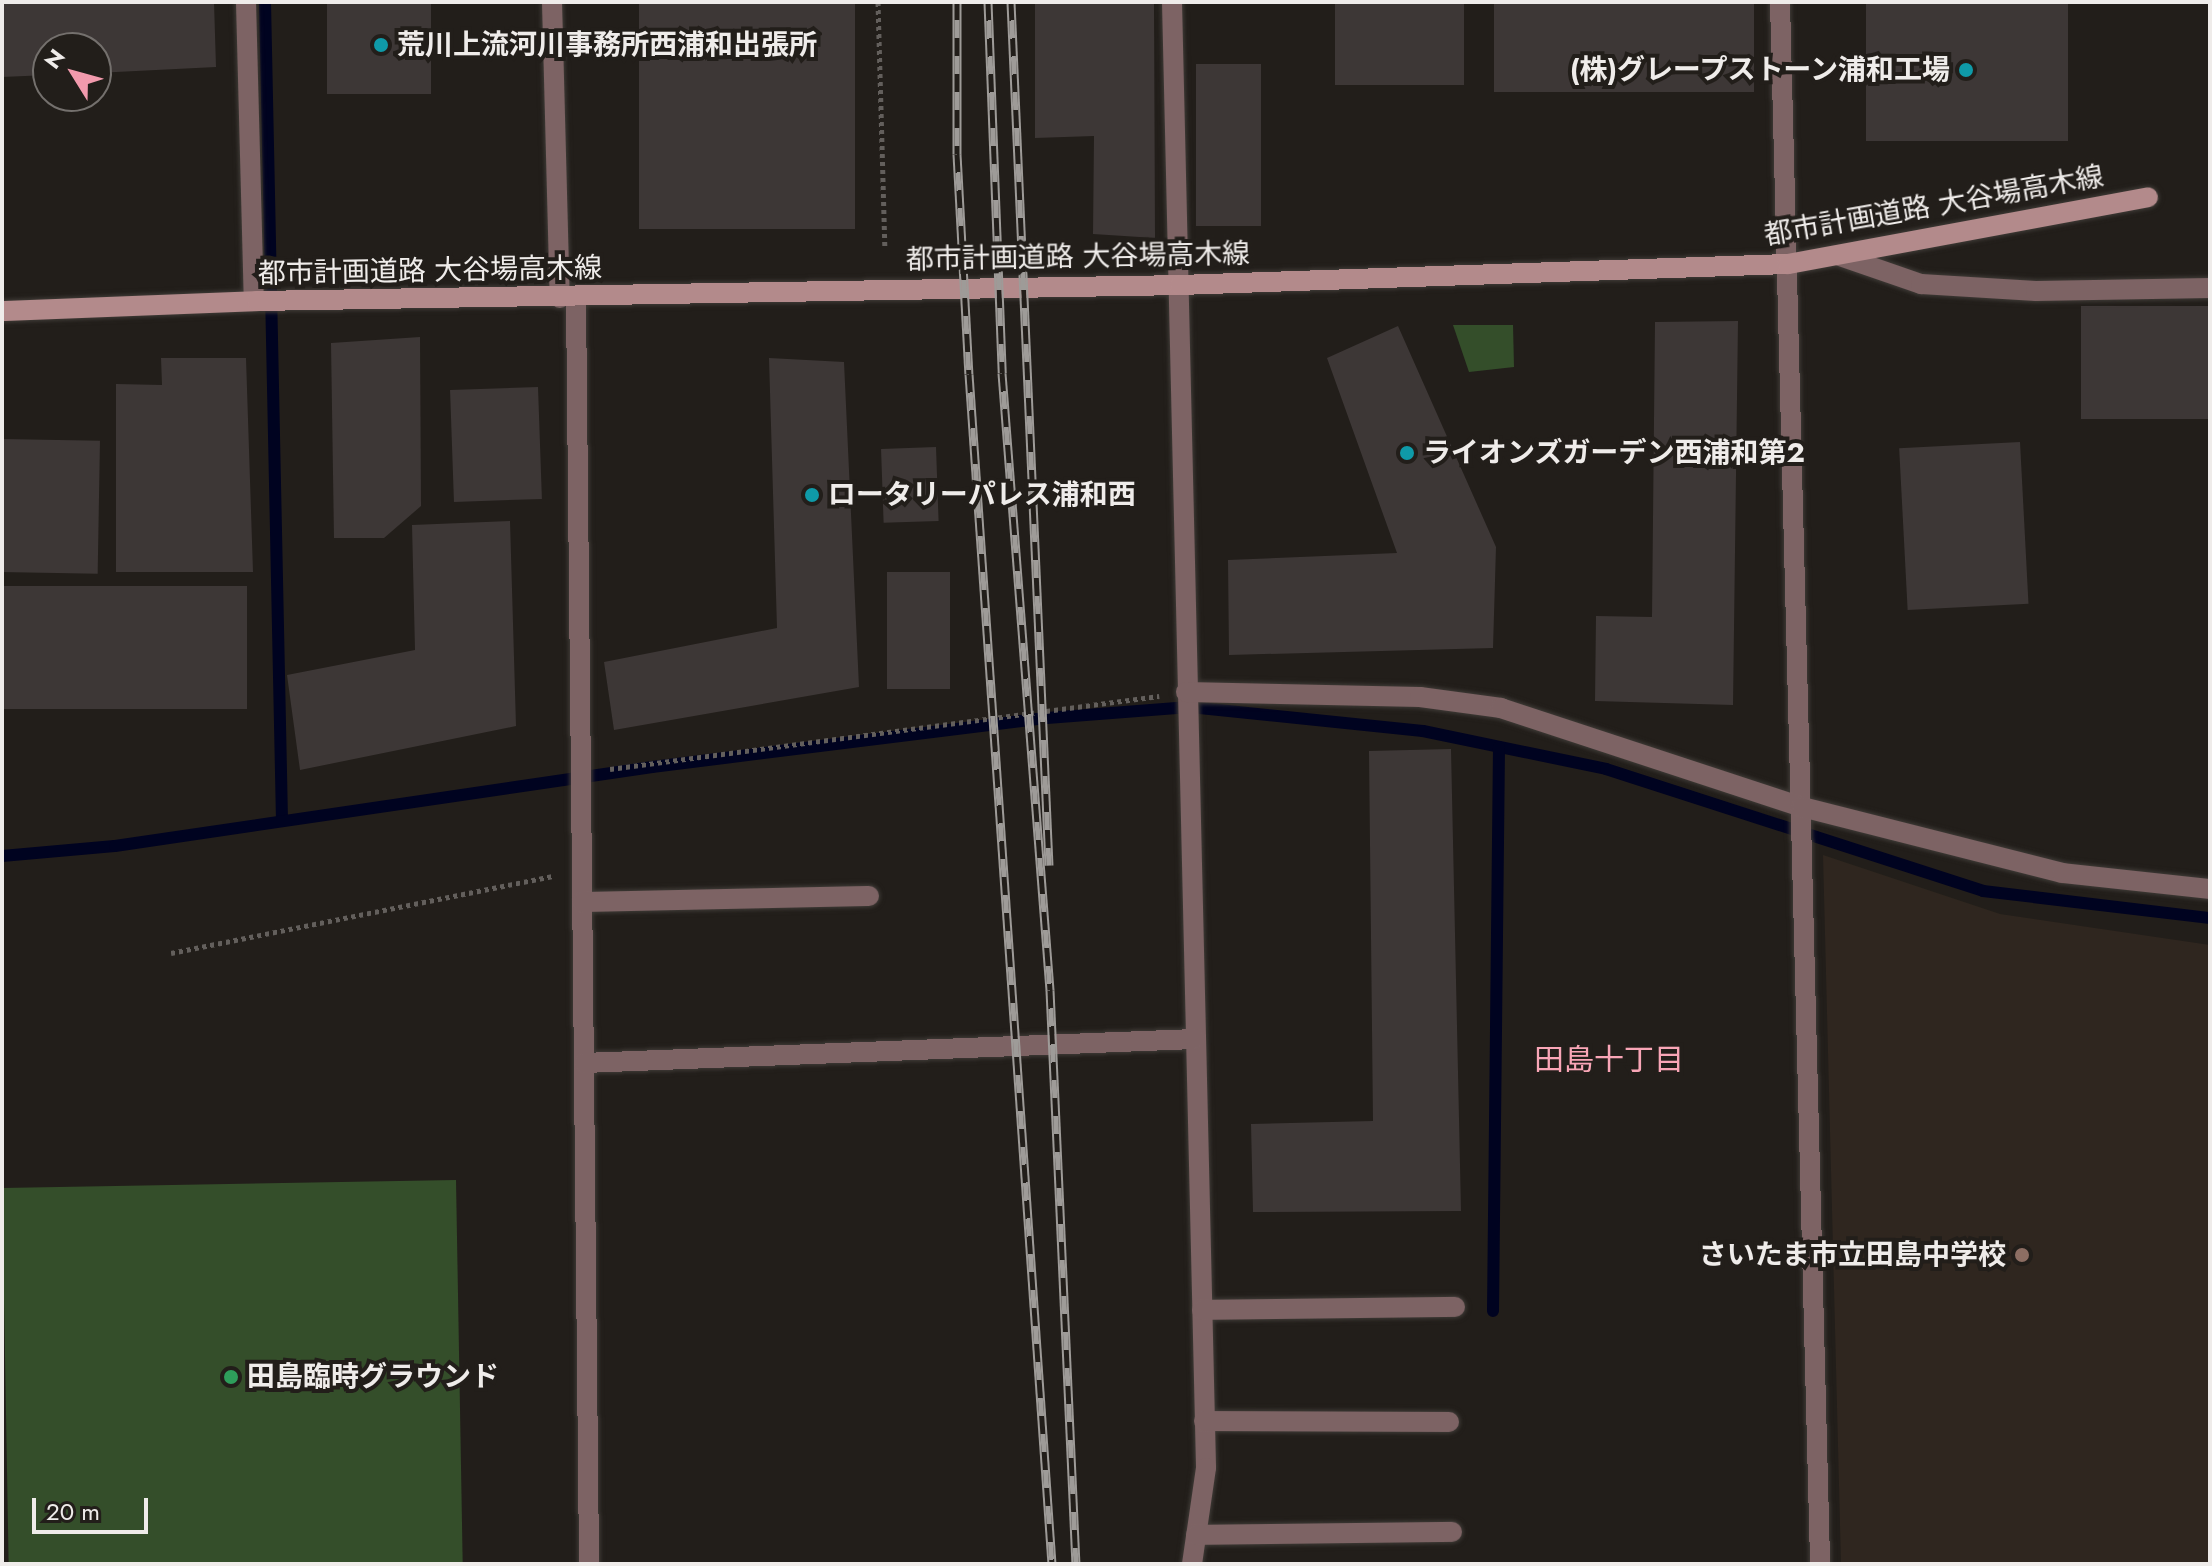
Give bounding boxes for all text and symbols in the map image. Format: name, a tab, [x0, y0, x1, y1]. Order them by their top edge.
place label: 荒川上流河川事務所西浦和出張所	[397, 28, 817, 62]
north arrow	[32, 32, 112, 112]
marker: 荒川上流河川事務所西浦和出張所	[372, 36, 390, 54]
text: N	[36, 42, 72, 75]
place label: (株)グレープストーン浦和工場	[1567, 53, 1950, 87]
marker: (株)グレープストーン浦和工場	[1957, 61, 1975, 79]
street label: 都市計画道路 大谷場高木線	[1761, 160, 2107, 252]
street label: 都市計画道路 大谷場高木線	[906, 237, 1250, 277]
street label: 都市計画道路 大谷場高木線	[258, 251, 602, 291]
place label: ライオンズガーデン西浦和第2	[1423, 436, 1805, 470]
marker: ライオンズガーデン西浦和第2	[1398, 444, 1416, 462]
place label: ロータリーパレス浦和西	[828, 478, 1136, 512]
marker: ロータリーパレス浦和西	[803, 486, 821, 504]
district label: 田島十丁目	[1534, 1042, 1684, 1078]
place label: さいたま市立田島中学校	[1698, 1238, 2006, 1272]
marker: さいたま市立田島中学校	[2013, 1246, 2031, 1264]
place label: 田島臨時グラウンド	[247, 1360, 499, 1394]
marker: 田島臨時グラウンド	[222, 1368, 240, 1386]
scale bar	[36, 1482, 152, 1532]
text: 20 m	[46, 1494, 100, 1529]

